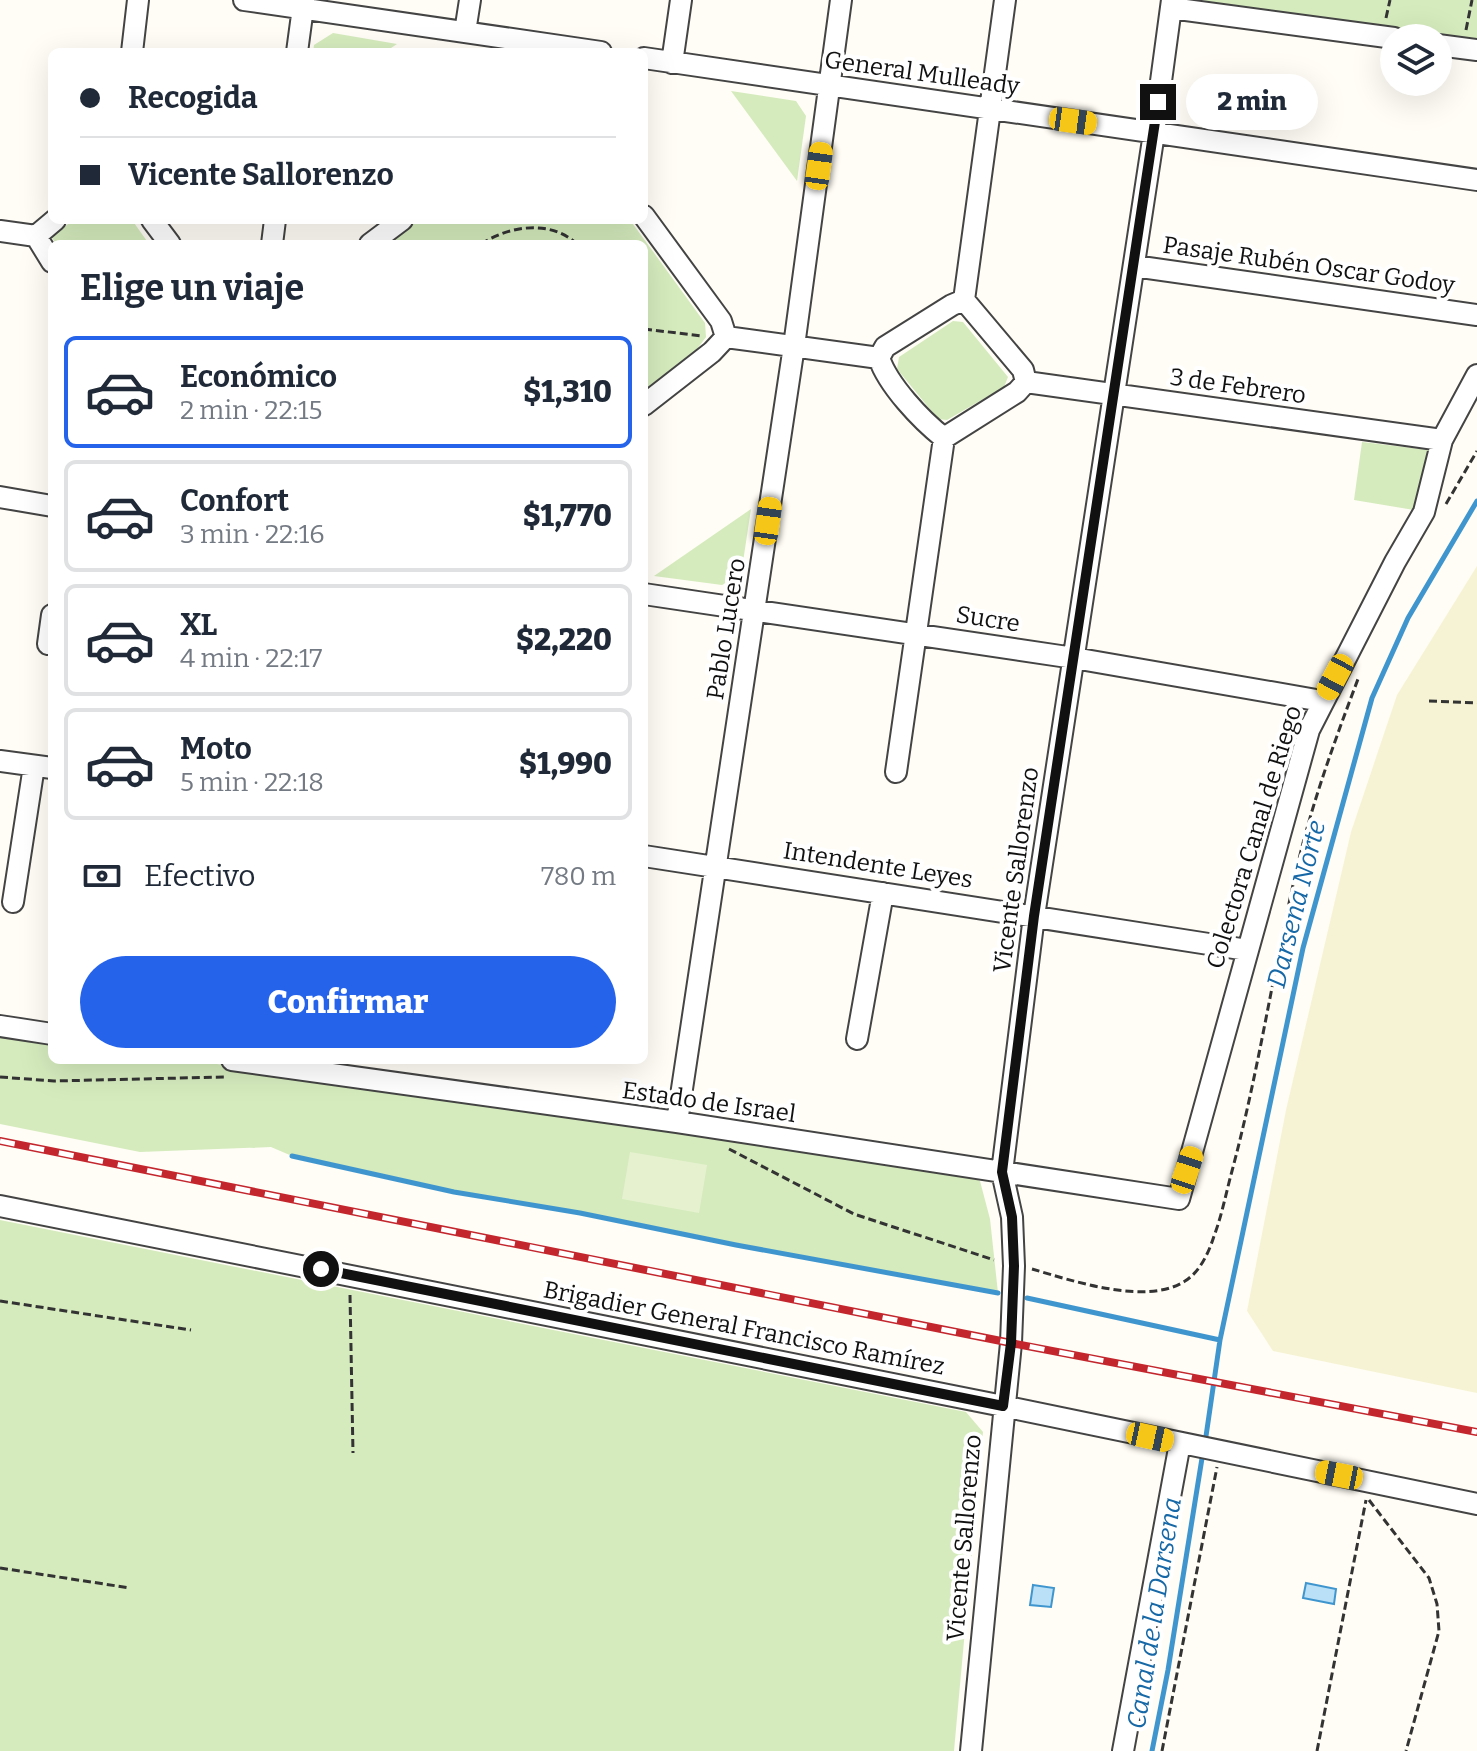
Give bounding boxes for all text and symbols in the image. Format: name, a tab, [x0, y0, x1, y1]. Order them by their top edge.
map controls	[1380, 24, 1452, 96]
button: layers	[1380, 24, 1452, 96]
street label: General Mulleady	[823, 45, 1022, 101]
callout: 2 min	[1186, 74, 1318, 130]
text: Recogida	[128, 80, 258, 116]
route end	[1140, 84, 1176, 120]
text: 2 min	[1217, 86, 1287, 117]
car	[1048, 106, 1098, 136]
car	[804, 141, 834, 191]
text: Vicente Sallorenzo	[128, 157, 394, 193]
street label: Pasaje Rubén Oscar Godoy	[1161, 231, 1457, 299]
text: Elige un viaje	[80, 266, 304, 310]
icon: car	[84, 356, 156, 428]
text: Económico	[180, 359, 337, 395]
street label: 3 de Febrero	[1168, 363, 1308, 409]
text: $1,310	[523, 374, 612, 410]
text: 2 min · 22:15	[180, 395, 322, 426]
icon: car	[84, 480, 156, 552]
text: Confort	[180, 483, 289, 519]
car	[753, 496, 783, 546]
text: $1,770	[523, 498, 612, 534]
text: 3 min · 22:16	[180, 519, 325, 550]
street label: Pablo Lucero	[701, 556, 751, 702]
street label: Sucre	[954, 600, 1022, 638]
icon: car	[84, 604, 156, 676]
text: XL	[180, 607, 217, 643]
text: $2,220	[516, 622, 612, 658]
text: 4 min · 22:17	[180, 643, 322, 674]
car	[1313, 650, 1357, 704]
street label: Colectora Canal de Riego	[1201, 702, 1307, 972]
icon: car	[84, 728, 156, 800]
text: Moto	[180, 731, 252, 767]
text: $1,990	[519, 746, 612, 782]
street label: Vicente Sallorenzo	[988, 765, 1044, 975]
text: 5 min · 22:18	[180, 767, 324, 798]
water label: Darsena Norte	[1261, 817, 1332, 991]
street label: Intendente Leyes	[781, 836, 975, 894]
icon: cash	[80, 854, 124, 898]
text: Efectivo	[144, 858, 256, 894]
text: 780 m	[541, 861, 616, 892]
button: Confirmar	[80, 956, 616, 1048]
street label: Estado de Israel	[620, 1076, 798, 1128]
car	[1168, 1143, 1206, 1197]
route start	[303, 1251, 339, 1287]
street label: Brigadier General Francisco Ramírez	[541, 1275, 947, 1381]
car	[1124, 1420, 1176, 1454]
street label: Vicente Sallorenzo	[941, 1433, 987, 1643]
car	[1313, 1459, 1365, 1491]
water label: Canal de la Darsena	[1121, 1495, 1188, 1731]

